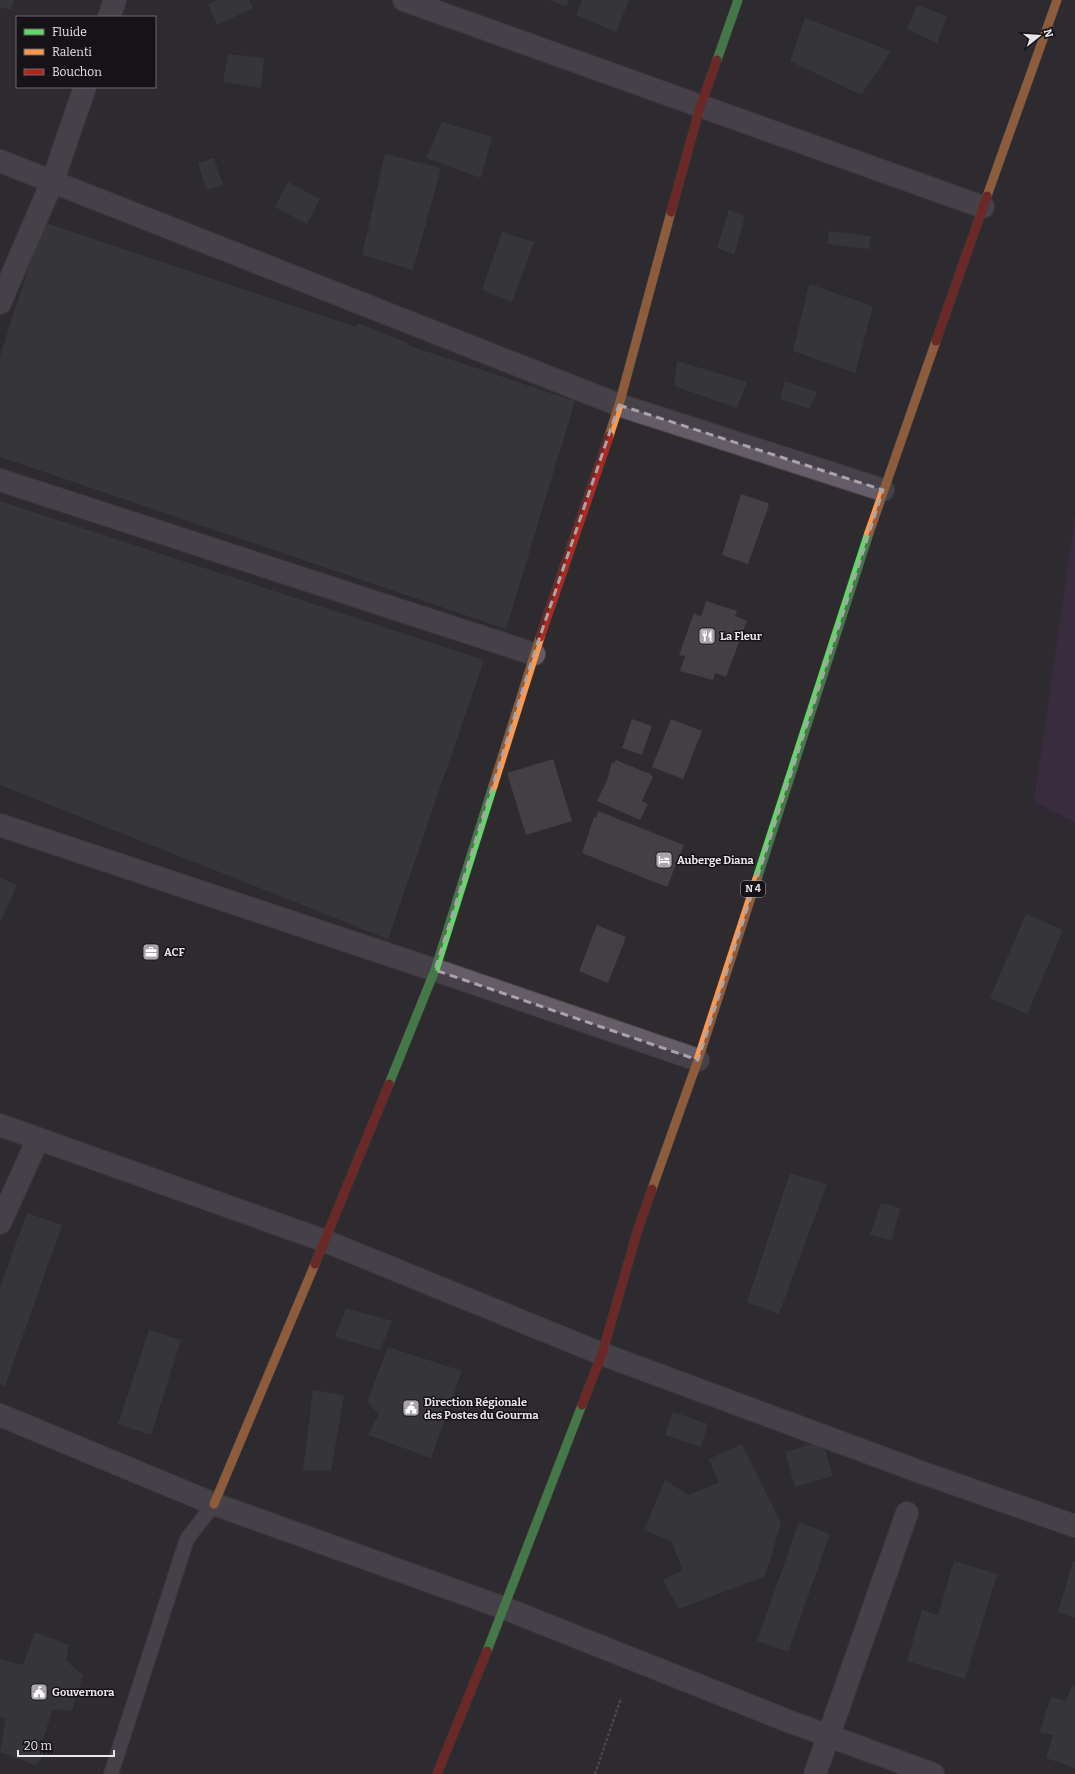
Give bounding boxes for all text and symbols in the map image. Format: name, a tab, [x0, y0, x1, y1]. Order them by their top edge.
legend	[16, 16, 156, 88]
north arrow	[1019, 16, 1059, 56]
text: Fluide	[52, 25, 87, 39]
text: N	[1041, 27, 1056, 40]
text: Ralenti	[52, 45, 92, 59]
text: Bouchon	[52, 65, 102, 79]
restaurant icon: La Fleur	[697, 626, 717, 646]
place label: La Fleur	[720, 630, 763, 643]
hotel icon: Auberge Diana	[654, 850, 674, 870]
place label: Auberge Diana	[677, 854, 755, 867]
road number: N 4	[741, 881, 765, 897]
office icon: ACF	[141, 942, 161, 962]
place label: ACF	[164, 946, 185, 959]
place label: Direction Régionale des Postes du Gourma	[424, 1396, 539, 1422]
public building icon: Direction Régionale des Postes du Gourma	[401, 1398, 421, 1418]
public building icon: Gouvernora	[29, 1682, 49, 1702]
place label: Gouvernora	[52, 1686, 115, 1699]
scale bar	[18, 1732, 114, 1758]
text: 20 m	[24, 1739, 53, 1753]

